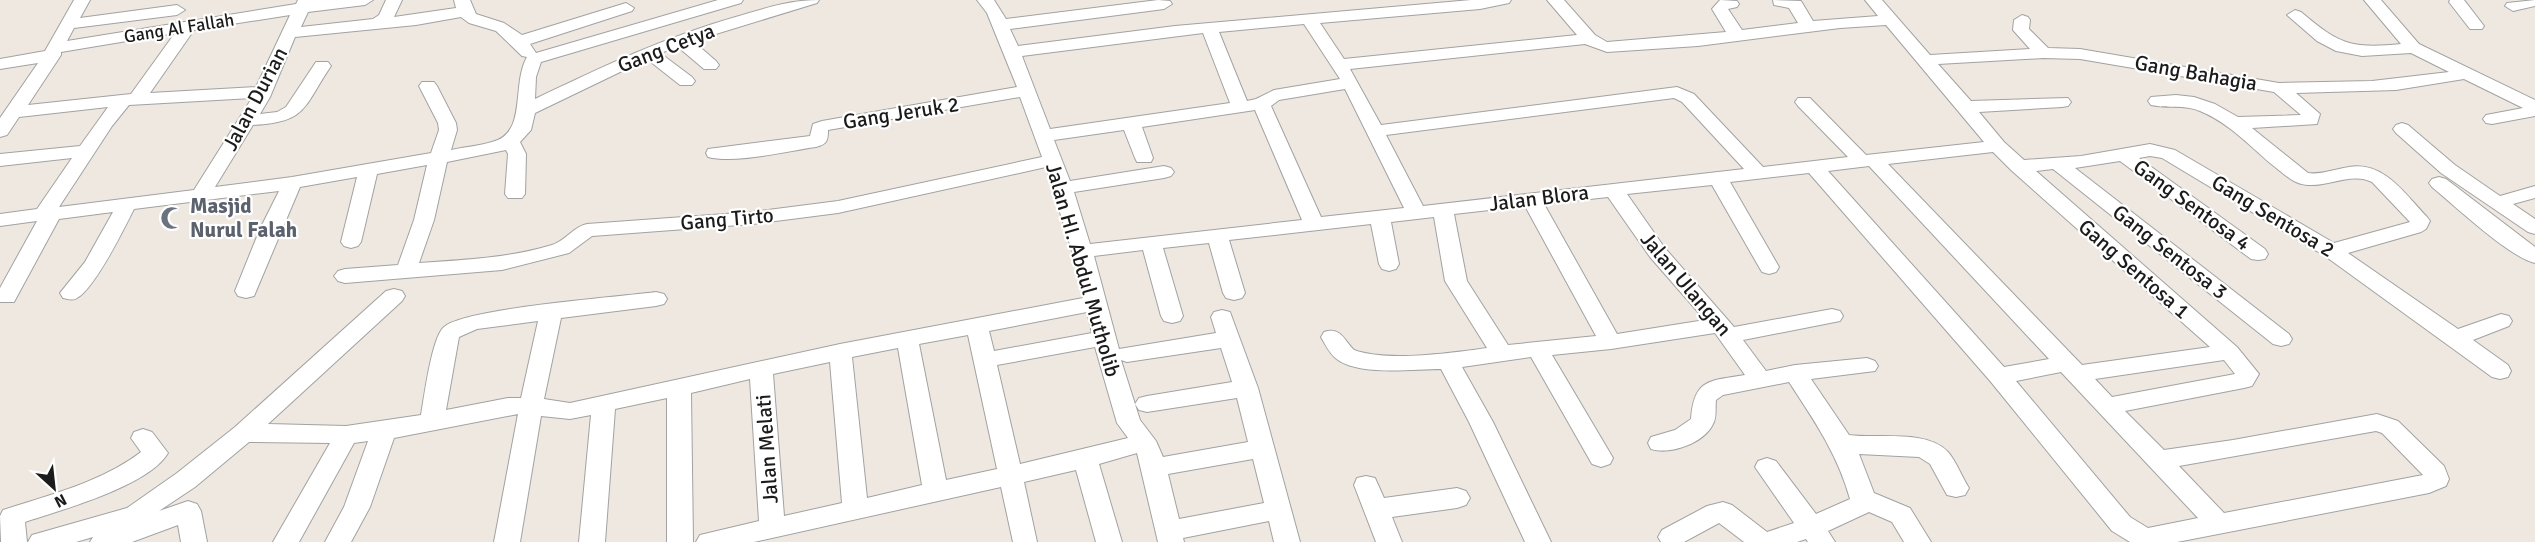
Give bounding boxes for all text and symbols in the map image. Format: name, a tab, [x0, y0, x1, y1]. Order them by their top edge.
street label: Gang Al Fallah	[122, 8, 236, 48]
street label: Gang Cetya	[614, 18, 718, 78]
street label: Jalan Durian	[217, 43, 293, 155]
street label: Gang Bahagia	[2133, 49, 2259, 97]
street label: Gang Jeruk 2	[841, 91, 961, 135]
street label: Gang Sentosa 4	[2128, 154, 2256, 256]
street label: Jalan HI. Abdul Mutholib	[1040, 160, 1126, 380]
street label: Gang Sentosa 2	[2207, 169, 2339, 263]
street label: Jalan Blora	[1488, 179, 1590, 217]
place label: Masjid Nurul Falah	[190, 193, 297, 243]
street label: Gang Sentosa 3	[2107, 199, 2233, 305]
street label: Gang Tirto	[679, 202, 775, 236]
mosque icon: Masjid Nurul Falah	[159, 205, 185, 231]
street label: Gang Sentosa 1	[2073, 214, 2195, 324]
street label: Jalan Ulangan	[1635, 227, 1737, 341]
street label: Jalan Melati	[750, 393, 784, 505]
north arrow	[24, 458, 84, 518]
text: N	[51, 489, 70, 512]

